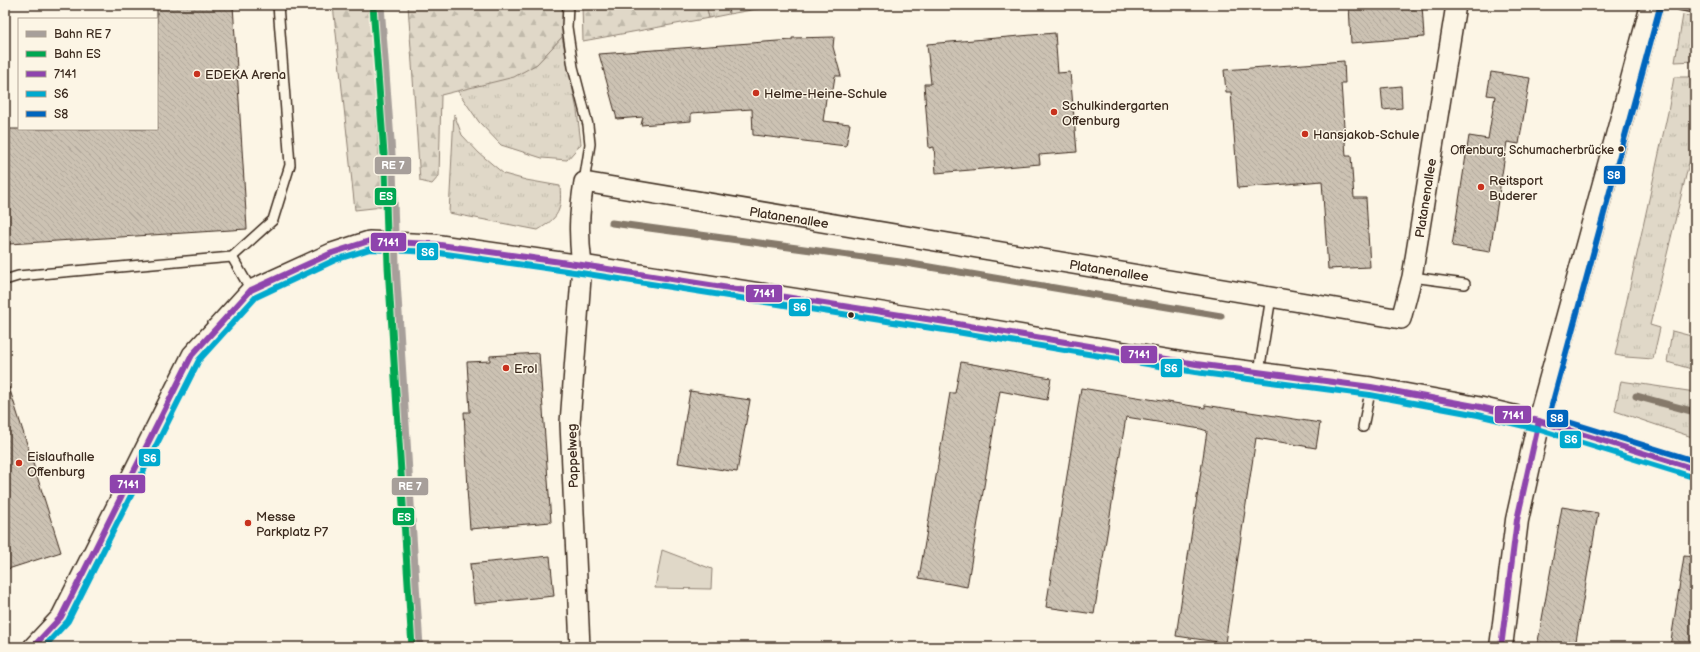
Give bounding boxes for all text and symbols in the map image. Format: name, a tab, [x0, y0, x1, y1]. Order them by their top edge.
legend	[18, 18, 158, 130]
text: Bahn RE 7	[54, 27, 111, 42]
text: Bahn ES	[54, 47, 101, 62]
text: 7141	[54, 67, 77, 82]
place label: EDEKA Arena	[205, 67, 286, 83]
marker: EDEKA Arena	[192, 69, 202, 79]
place label: Helme-Heine-Schule	[764, 86, 887, 102]
text: S6	[54, 87, 69, 102]
marker: Helme-Heine-Schule	[751, 88, 761, 98]
place label: Schulkindergarten Offenburg	[1062, 98, 1169, 129]
text: S8	[54, 107, 68, 122]
marker: Schulkindergarten Offenburg	[1049, 107, 1059, 117]
place label: Hansjakob-Schule	[1313, 127, 1420, 143]
marker: Hansjakob-Schule	[1300, 129, 1310, 139]
place label: Offenburg, Schumacherbrücke	[1450, 143, 1614, 158]
marker: Offenburg, Schumacherbrücke	[1616, 144, 1626, 154]
line badge: RE 7	[374, 156, 412, 175]
street label: Platanenallee	[1412, 157, 1440, 239]
text: RE 7	[381, 159, 405, 172]
line badge: S8	[1603, 165, 1626, 185]
text: S8	[1607, 169, 1621, 182]
place label: Reitsport Buderer	[1489, 173, 1543, 204]
marker: Reitsport Buderer	[1476, 182, 1486, 192]
line badge: ES	[374, 187, 397, 206]
text: ES	[379, 190, 393, 203]
street label: Platanenallee	[748, 204, 830, 232]
line badge: 7141	[370, 232, 407, 252]
text: 7141	[377, 236, 399, 249]
line badge: S6	[416, 242, 439, 261]
text: S6	[421, 246, 435, 259]
street label: Platanenallee	[1068, 257, 1150, 285]
line badge: 7141	[745, 284, 783, 303]
text: 7141	[753, 287, 775, 300]
line badge: S6	[788, 298, 811, 317]
text: S6	[793, 301, 807, 314]
unlabelled marker	[846, 310, 856, 320]
line badge: 7141	[1120, 345, 1158, 364]
text: 7141	[1128, 348, 1150, 361]
line badge: S6	[1160, 358, 1183, 378]
place label: Erol	[514, 361, 537, 377]
text: S6	[1164, 362, 1178, 375]
marker: Erol	[501, 363, 511, 373]
line badge: 7141	[1494, 405, 1532, 424]
text: 7141	[1502, 409, 1524, 422]
line badge: S8	[1546, 409, 1569, 428]
text: S8	[1550, 412, 1564, 425]
street label: Pappelweg	[564, 423, 582, 488]
line badge: S6	[1559, 430, 1582, 449]
text: S6	[1564, 433, 1578, 446]
line badge: S6	[138, 448, 161, 467]
place label: Eislaufhalle Offenburg	[27, 449, 95, 480]
text: S6	[143, 452, 157, 465]
marker: Eislaufhalle Offenburg	[14, 458, 24, 468]
line badge: 7141	[109, 474, 146, 494]
line badge: RE 7	[391, 477, 429, 496]
text: 7141	[117, 478, 139, 491]
text: RE 7	[398, 480, 422, 493]
line badge: ES	[392, 507, 415, 526]
place label: Messe Parkplatz P7	[256, 509, 329, 540]
text: ES	[397, 511, 411, 524]
marker: Messe Parkplatz P7	[243, 518, 253, 528]

